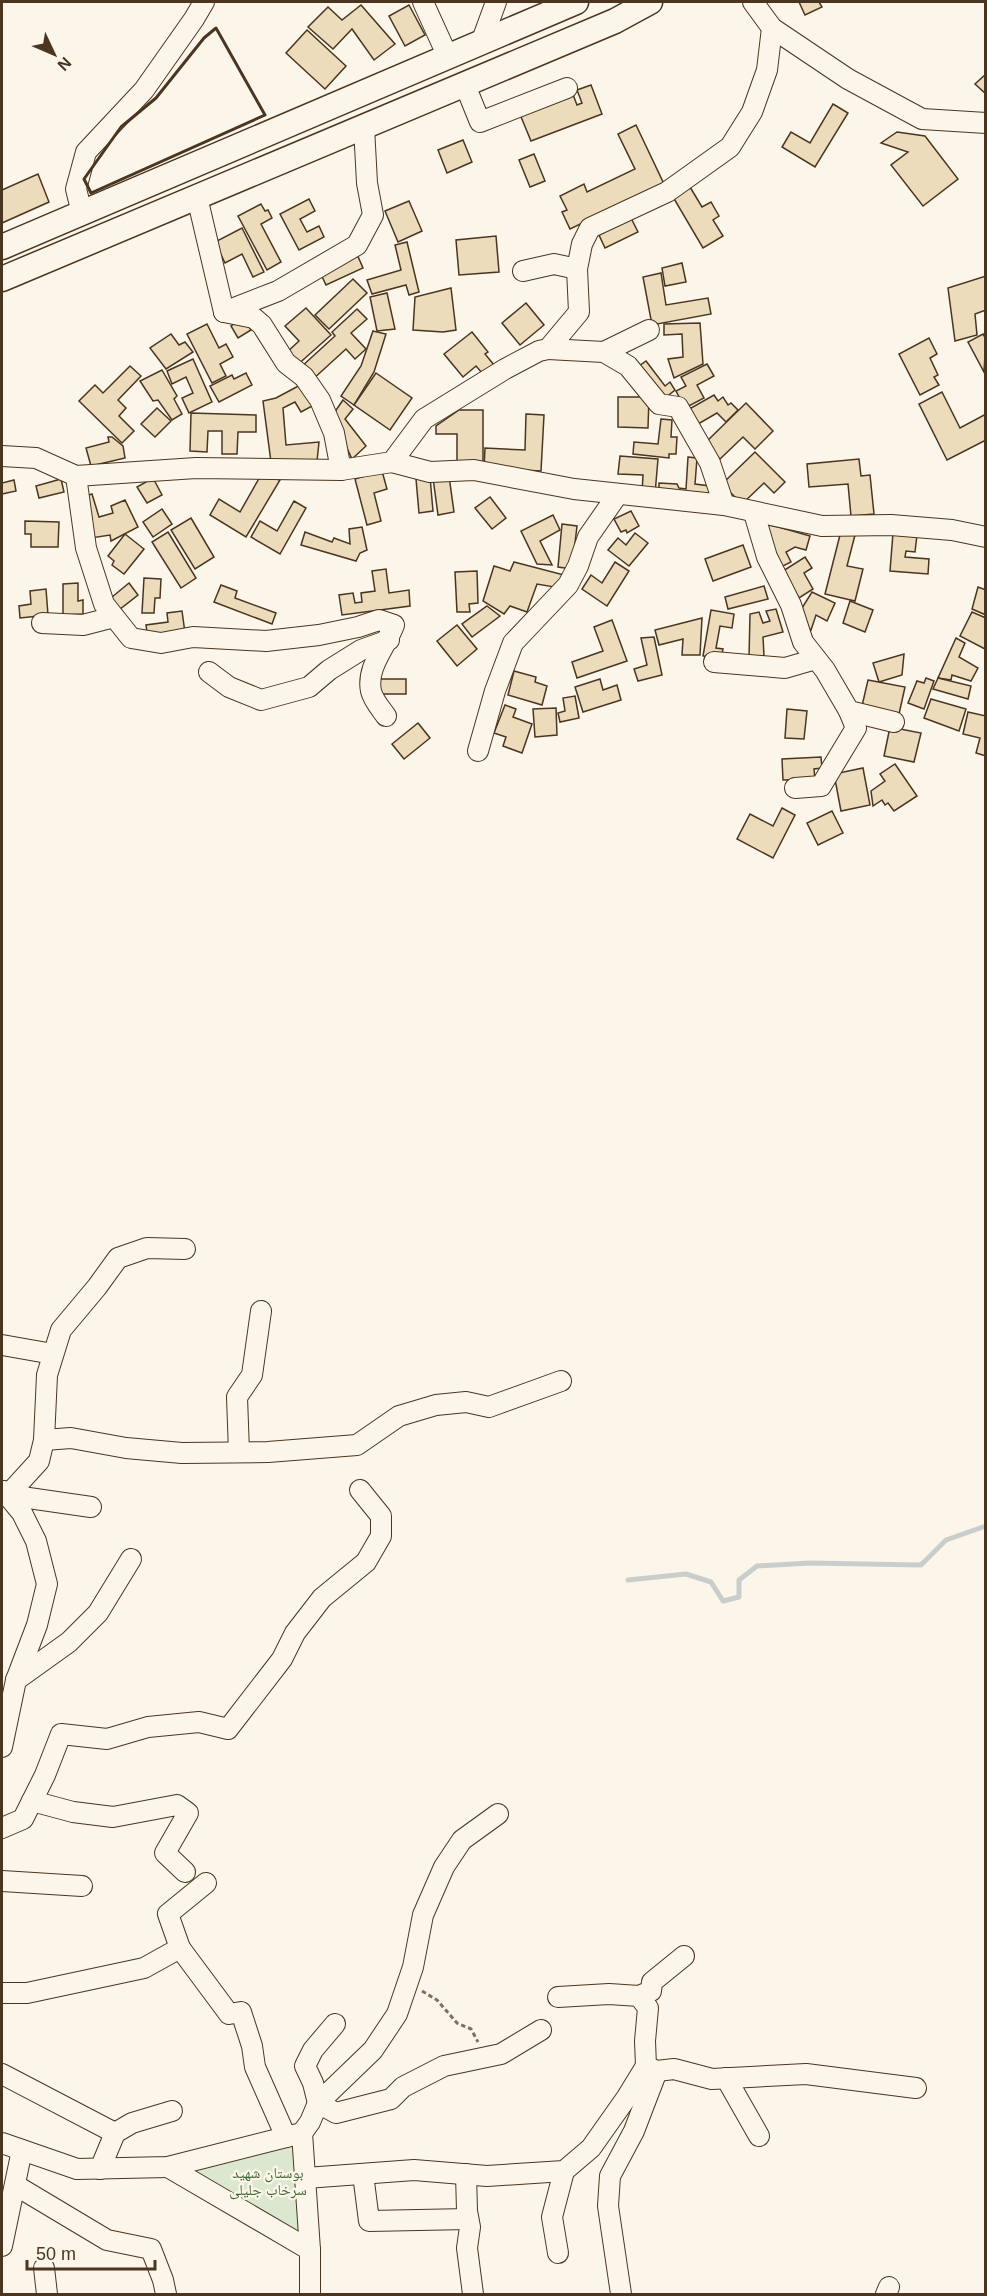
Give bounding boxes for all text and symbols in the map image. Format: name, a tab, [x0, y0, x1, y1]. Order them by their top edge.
north arrow	[24, 24, 84, 84]
text: N	[54, 54, 75, 74]
park label: بوستان شهید سرخاب جلیلی	[229, 2164, 307, 2200]
scale bar	[27, 2233, 154, 2271]
text: 50 m	[36, 2244, 76, 2264]

